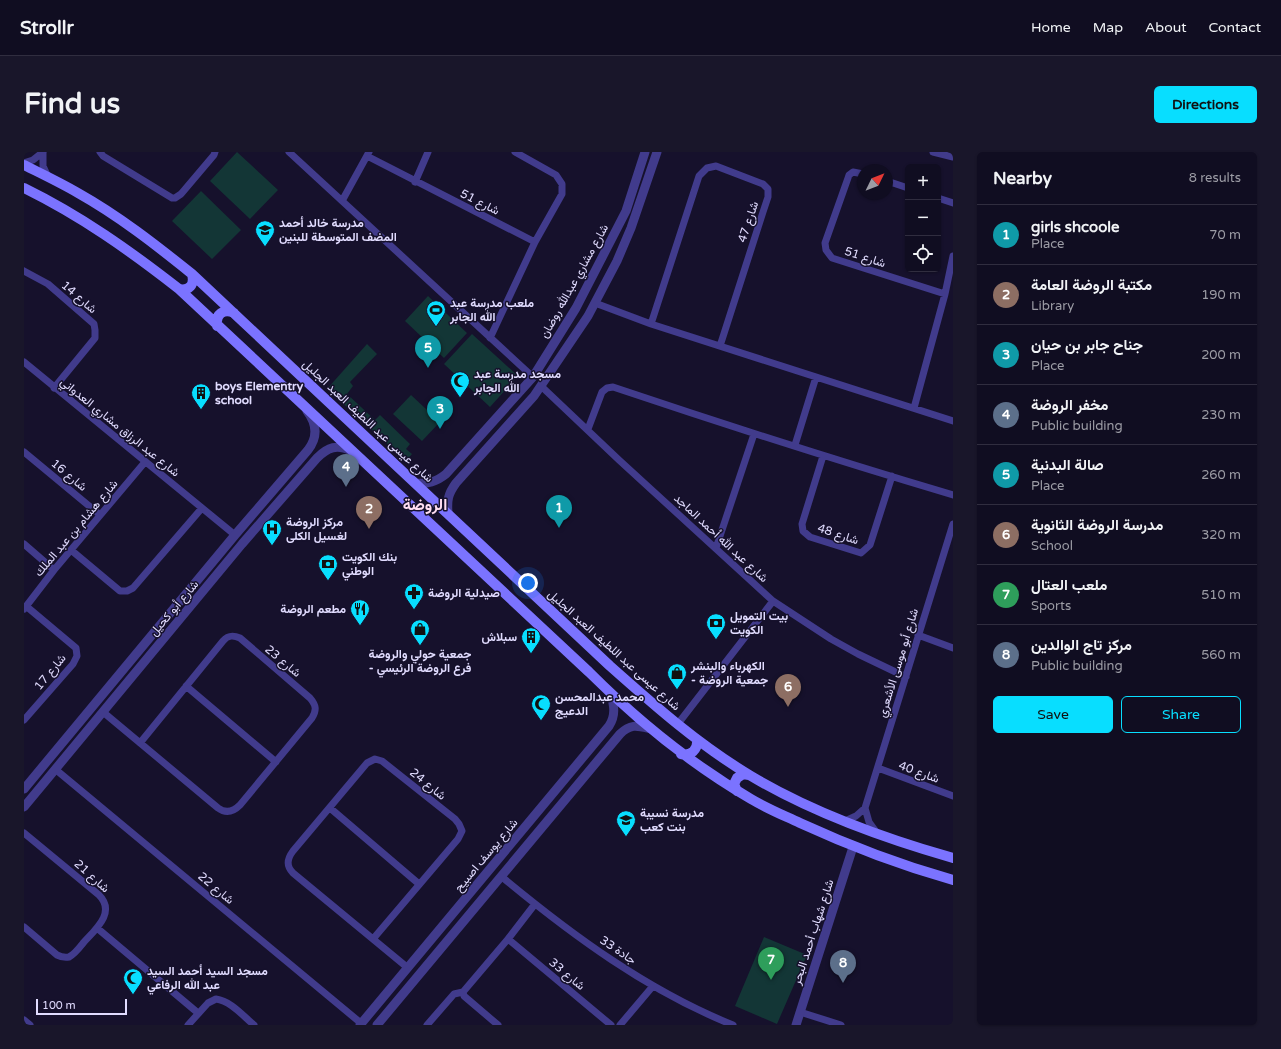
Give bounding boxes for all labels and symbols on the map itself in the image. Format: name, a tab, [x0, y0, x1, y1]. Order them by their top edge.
north arrow	[857, 164, 893, 200]
street label: شارع 51	[457, 186, 502, 220]
street label: شارع 47	[735, 200, 763, 245]
place label: مدرسة خالد أحمد المضف المتوسطة للبنين	[279, 216, 397, 245]
school or university icon: مدرسة خالد أحمد المضف المتوسطة للبنين	[254, 219, 276, 247]
street label: شارع مشاري عبدالله روضان	[537, 222, 614, 342]
street label: شارع 51	[842, 244, 887, 272]
street label: شارع 14	[57, 278, 100, 318]
place label: ملعب مدرسة عبد الله الجابر	[449, 296, 535, 325]
sports icon: ملعب مدرسة عبد الله الجابر	[425, 299, 447, 327]
pin: 5	[415, 335, 441, 368]
street label: شارع عيسى عبد اللطيف العبد الجليل	[298, 357, 436, 487]
place label: مسجد مدرسة عبد الله الجابر	[473, 367, 561, 396]
mosque icon: مسجد مدرسة عبد الله الجابر	[449, 370, 471, 398]
street label: شارع عبد الرزاق مشاري العدواني	[56, 375, 183, 482]
place label: boys Elementry school	[215, 379, 304, 407]
building icon: boys Elementry school	[190, 382, 212, 410]
pin: 3	[427, 396, 453, 429]
pin: 4	[333, 454, 359, 487]
street label: شارع 16	[47, 456, 90, 496]
street label: شارع هشام بن عبد الملك	[31, 477, 122, 581]
street label: شارع عبد الله أحمد الماجد	[670, 491, 771, 587]
district label: الروضة	[403, 495, 447, 515]
pin: 1	[546, 495, 572, 528]
pin: 2	[356, 496, 382, 529]
place label: مركز الروضة لغسيل الكلى	[286, 515, 347, 543]
hospital icon: مركز الروضة لغسيل الكلى	[261, 518, 283, 546]
street label: شارع 48	[815, 521, 860, 549]
place label: بنك الكويت الوطني	[342, 550, 398, 581]
bank icon: بنك الكويت الوطني	[317, 553, 339, 581]
your location	[518, 573, 538, 593]
street label: شارع أبو كحيل	[147, 577, 203, 640]
pharmacy icon: صيدلية الروضة	[403, 582, 425, 610]
place label: صيدلية الروضة	[428, 586, 500, 601]
street label: شارع عيسى عبد اللطيف العبد الجليل	[544, 587, 683, 715]
restaurant icon: مطعم الروضة	[349, 598, 371, 626]
place label: مطعم الروضة	[280, 602, 346, 617]
street label: شارع أبو موسى الأشعري	[875, 607, 924, 720]
place label: بيت التمويل الكويت	[730, 609, 788, 638]
bank icon: بيت التمويل الكويت	[705, 612, 727, 640]
shop icon: جمعية حولي والروضة - فرع الروضة الرئيسي	[409, 618, 431, 646]
building icon: سبلاش	[520, 626, 542, 654]
place label: سبلاش	[481, 630, 517, 644]
street label: شارع 23	[261, 642, 304, 682]
place label: جمعية حولي والروضة - فرع الروضة الرئيسي	[369, 647, 472, 678]
street label: شارع 17	[31, 651, 70, 694]
place label: الكهرباء والبنشر - جمعية الروضة	[690, 659, 768, 688]
shop icon: الكهرباء والبنشر - جمعية الروضة	[666, 662, 688, 690]
pin: 6	[775, 674, 801, 707]
place label: محمد عبدالمحسن الدعيج	[555, 690, 644, 719]
mosque icon: محمد عبدالمحسن الدعيج	[530, 693, 552, 721]
street label: شارع 40	[896, 758, 941, 788]
street label: شارع 24	[406, 765, 449, 804]
place label: مدرسة نسيبة بنت كعب	[640, 806, 705, 834]
school or university icon: مدرسة نسيبة بنت كعب	[615, 809, 637, 837]
street label: شارع يوسف اصبيح	[451, 816, 522, 896]
street label: شارع 21	[70, 857, 112, 897]
street label: شارع 22	[194, 869, 237, 909]
street label: شارع شهاب أحمد البحر	[789, 878, 839, 988]
street label: جادة 33	[597, 933, 639, 967]
pin: 7	[758, 947, 784, 980]
pin: 8	[830, 950, 856, 983]
street label: شارع 33	[545, 955, 588, 995]
place label: مسجد السيد أحمد السيد عبد الله الرفاعي	[147, 964, 268, 995]
mosque icon: مسجد السيد أحمد السيد عبد الله الرفاعي	[122, 967, 144, 995]
scale bar	[36, 997, 127, 1016]

